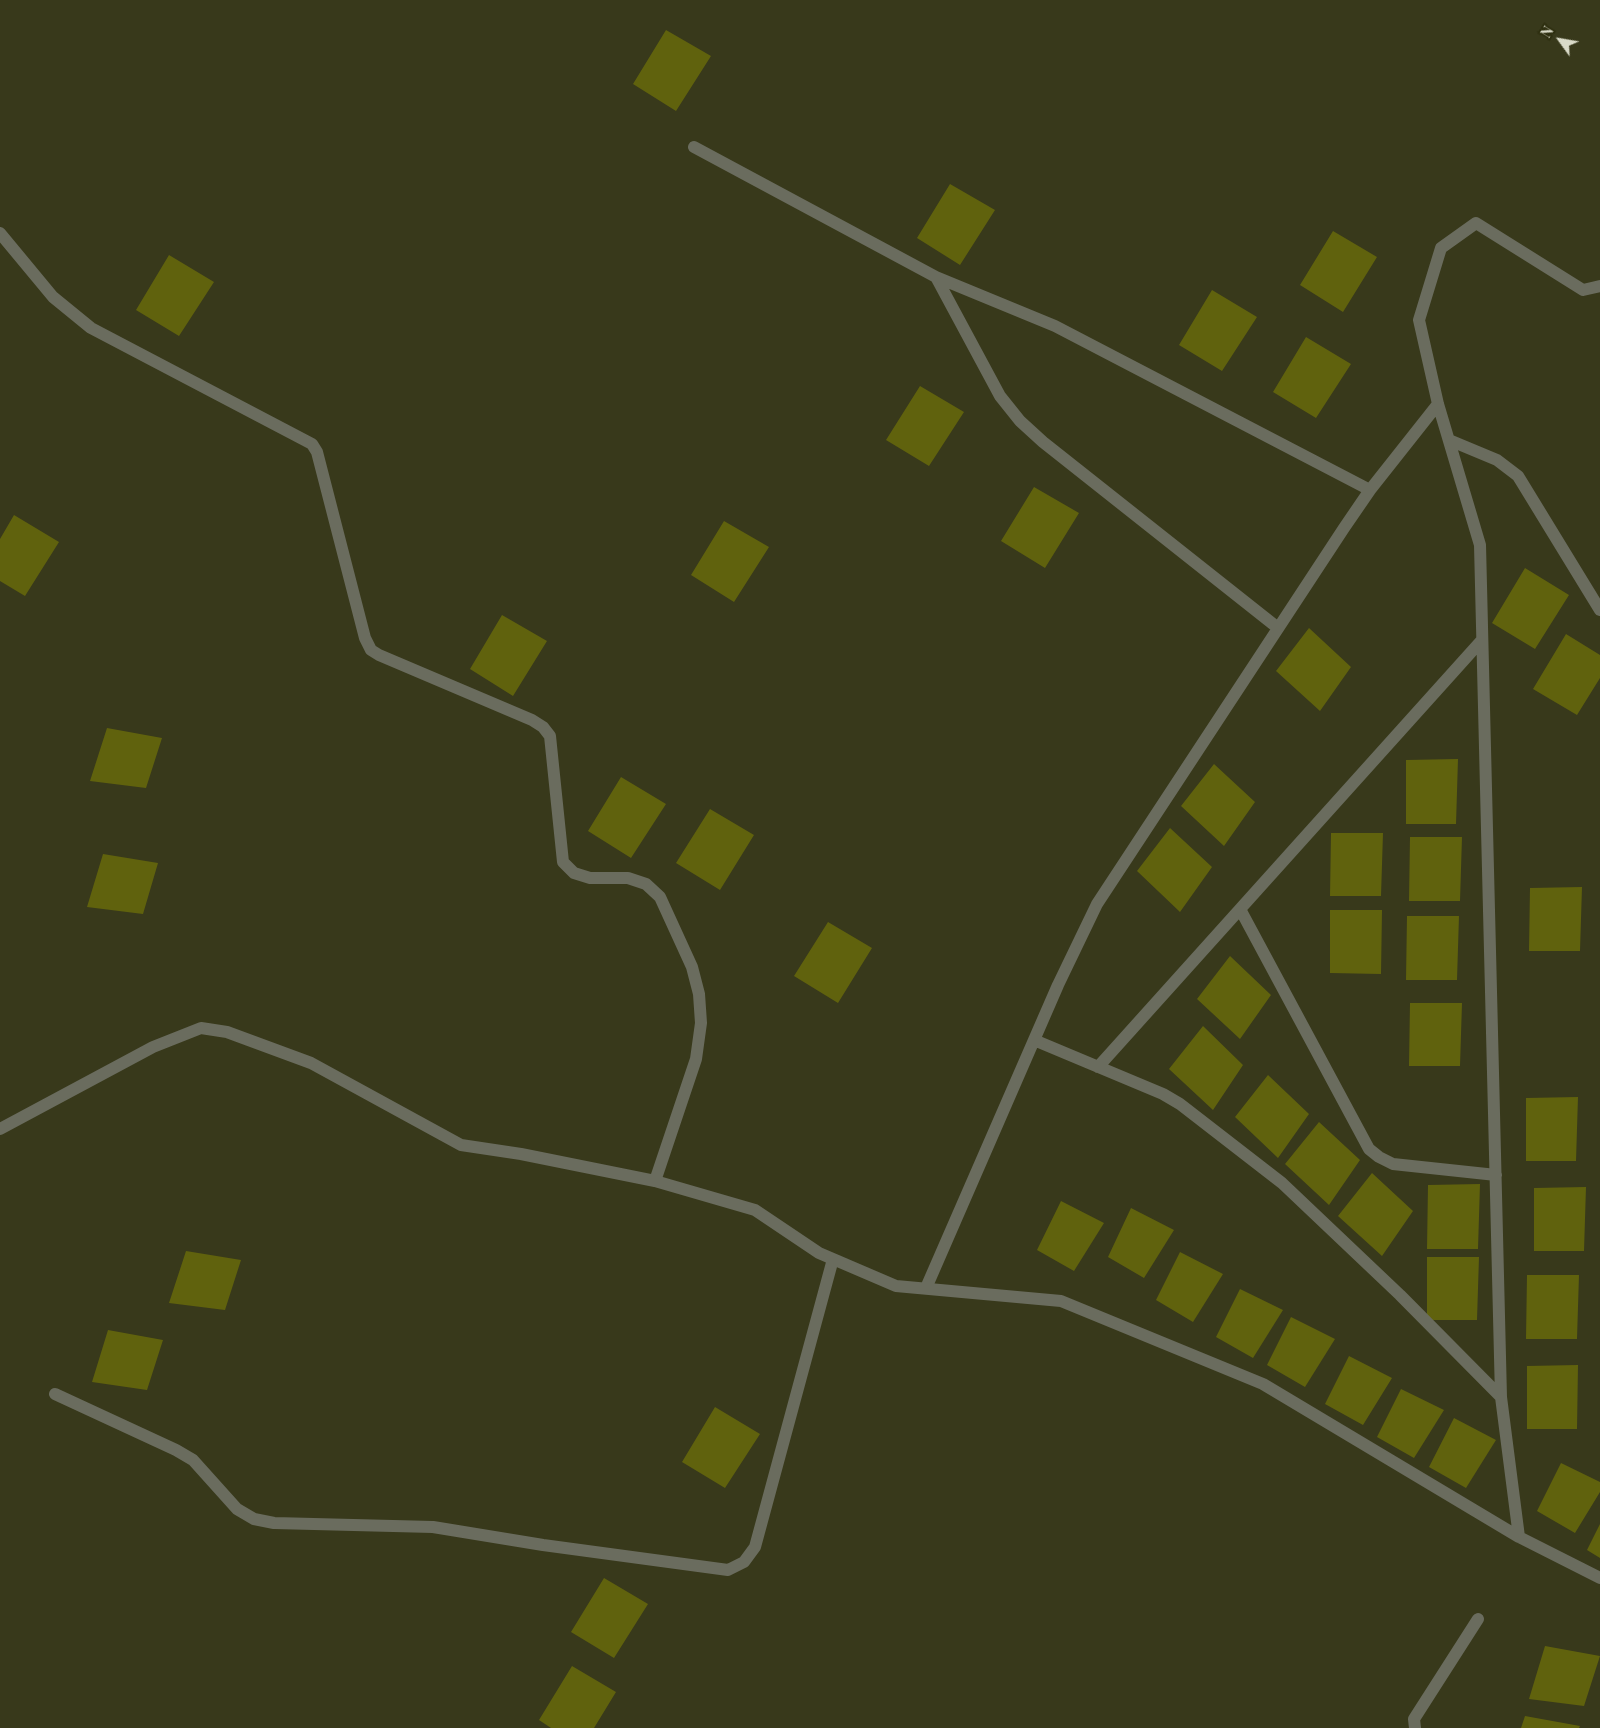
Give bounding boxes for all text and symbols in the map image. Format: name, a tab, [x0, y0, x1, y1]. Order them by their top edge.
north arrow	[1535, 15, 1585, 65]
text: N	[1536, 22, 1558, 41]

